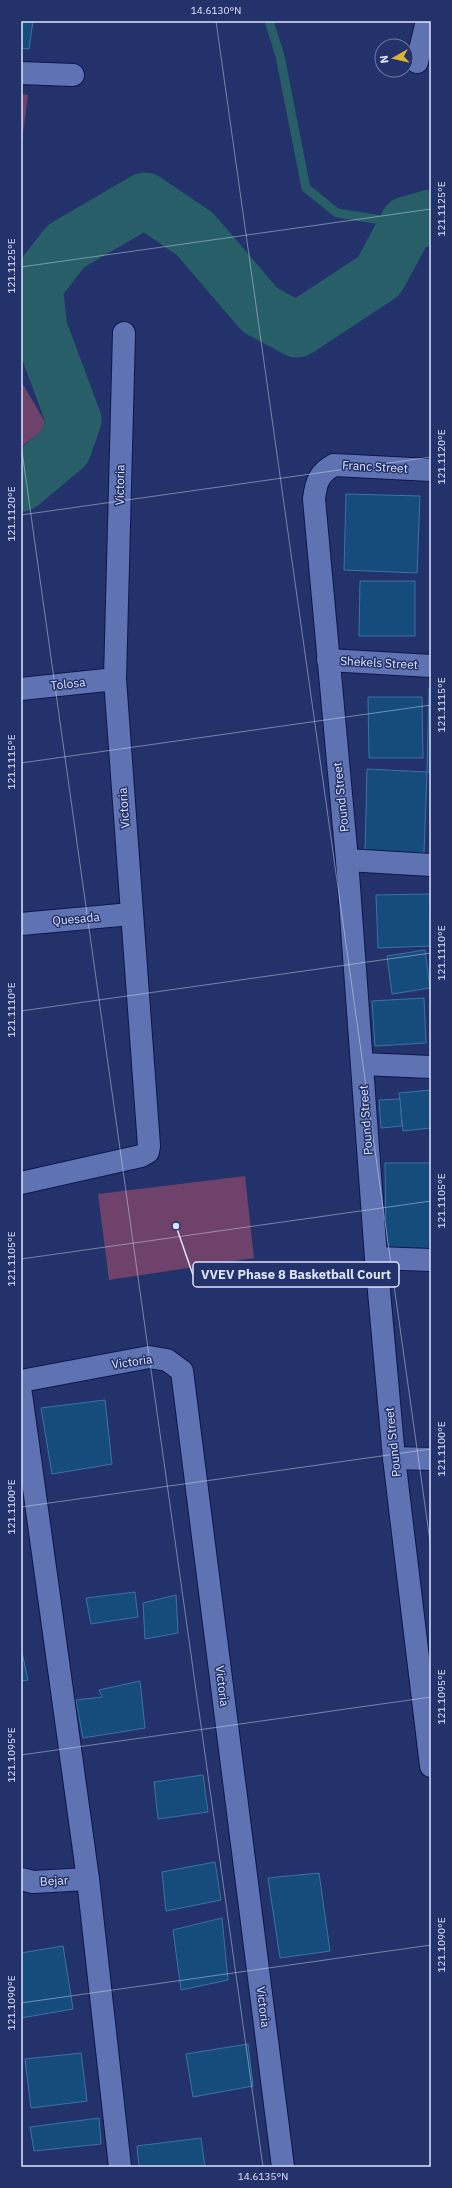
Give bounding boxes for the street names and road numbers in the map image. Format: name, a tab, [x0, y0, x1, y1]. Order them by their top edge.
street label: Franc Street	[342, 457, 408, 476]
street label: Victoria	[112, 464, 127, 506]
street label: Shekels Street	[340, 653, 418, 672]
street label: Tolosa	[50, 674, 87, 693]
street label: Pound Street	[329, 761, 352, 833]
street label: Victoria	[115, 786, 132, 829]
street label: Quesada	[52, 909, 101, 928]
street label: Pound Street	[356, 1085, 375, 1156]
street label: Victoria	[111, 1351, 154, 1372]
street label: Pound Street	[381, 1406, 404, 1478]
street label: Victoria	[213, 1665, 233, 1708]
street label: Bejar	[39, 1872, 69, 1889]
street label: Victoria	[254, 1986, 274, 2029]

